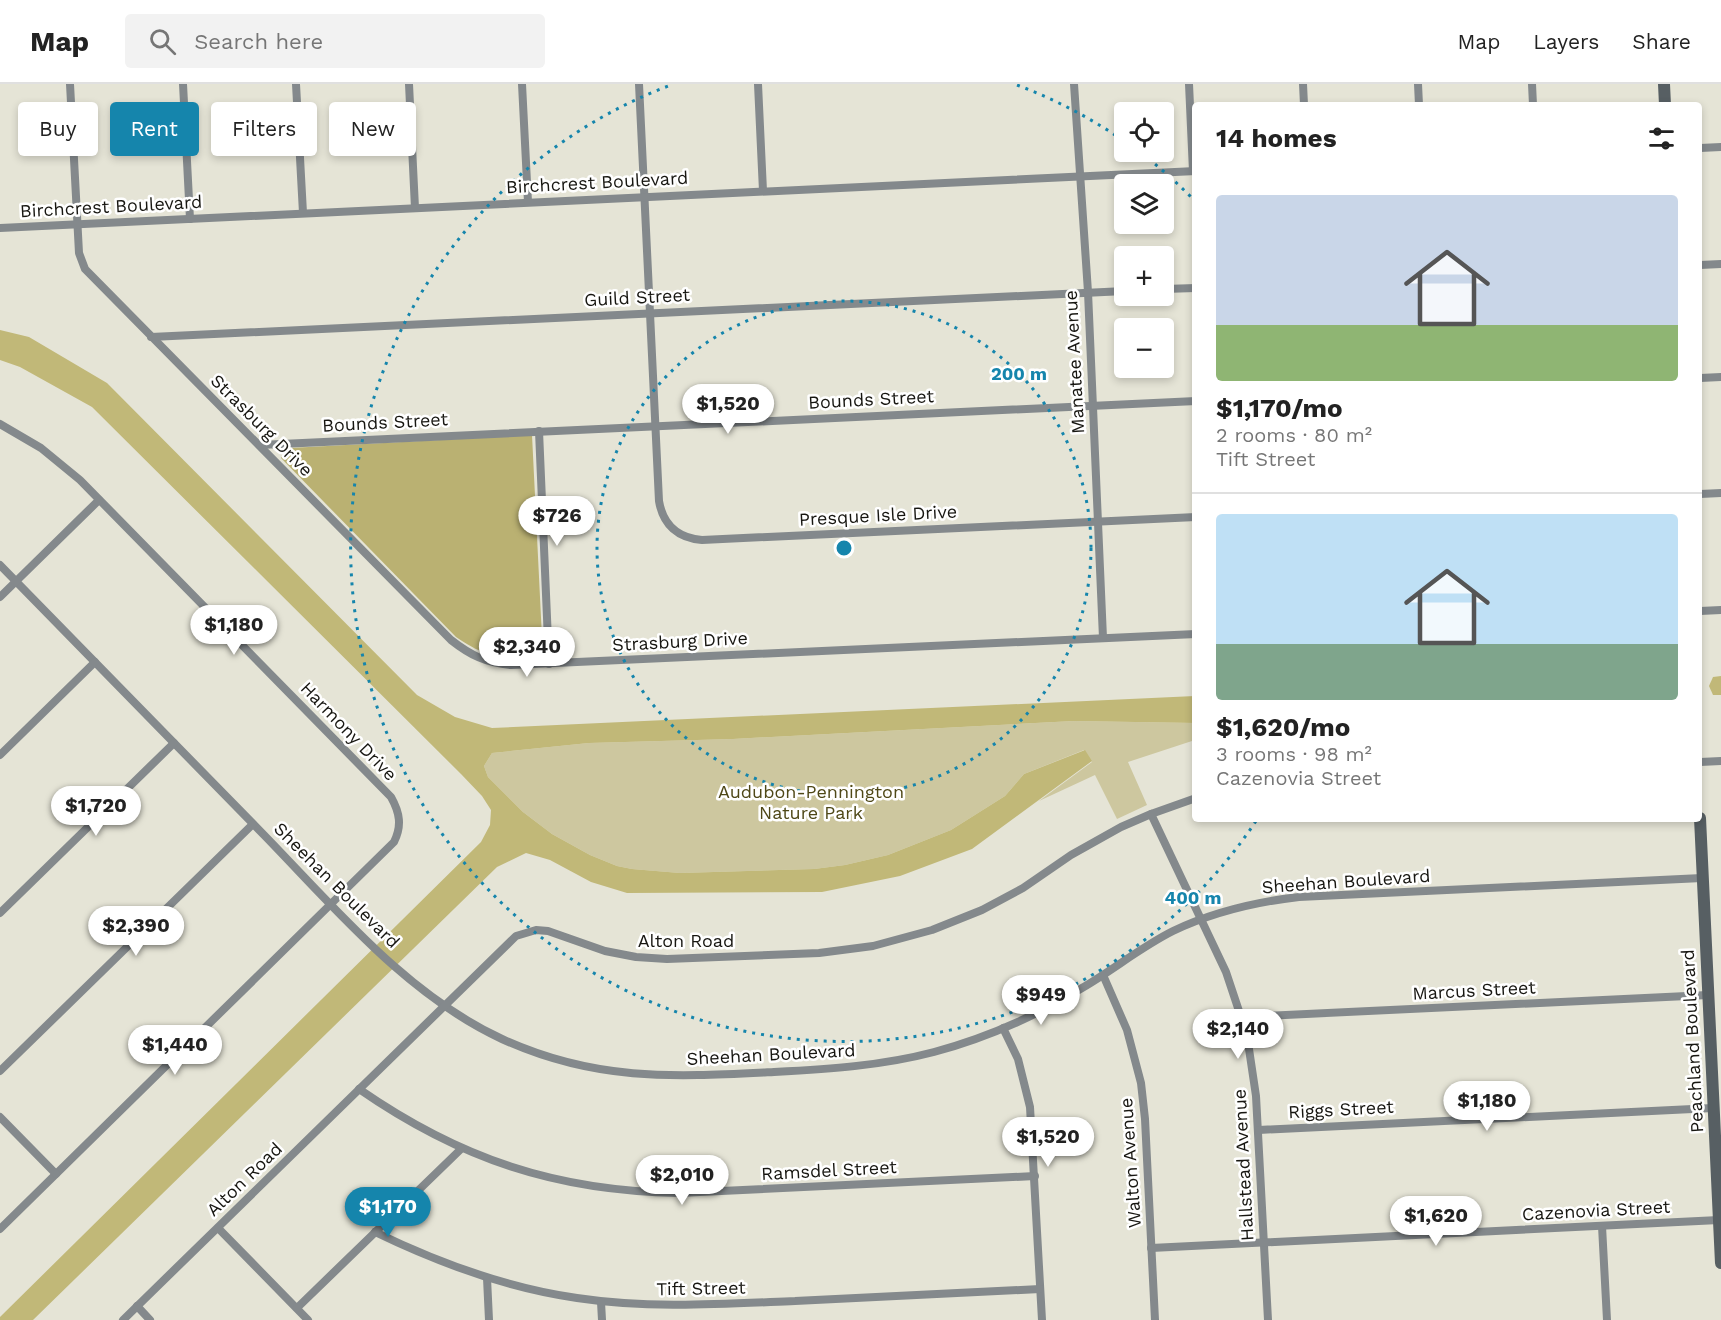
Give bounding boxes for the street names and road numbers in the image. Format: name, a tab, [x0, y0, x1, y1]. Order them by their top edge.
street label: Birchcrest Boulevard	[505, 167, 689, 197]
street label: Birchcrest Boulevard	[19, 191, 203, 221]
street label: Guild Street	[583, 284, 691, 310]
street label: Manatee Avenue	[1060, 290, 1088, 434]
street label: Strasburg Drive	[207, 370, 317, 480]
street label: Bounds Street	[808, 385, 935, 413]
street label: Bounds Street	[322, 408, 449, 436]
street label: Presque Isle Drive	[798, 500, 958, 530]
street label: Strasburg Drive	[612, 627, 748, 655]
street label: Harmony Drive	[297, 677, 401, 785]
street label: Sheehan Boulevard	[270, 818, 404, 952]
street label: Sheehan Boulevard	[1261, 865, 1431, 897]
street label: Alton Road	[638, 930, 734, 951]
street label: Peachland Boulevard	[1677, 949, 1707, 1133]
street label: Marcus Street	[1412, 976, 1537, 1004]
street label: Sheehan Boulevard	[686, 1039, 856, 1069]
street label: Hallstead Avenue	[1229, 1088, 1257, 1242]
street label: Riggs Street	[1288, 1096, 1395, 1122]
street label: Walton Avenue	[1115, 1097, 1145, 1229]
street label: Alton Road	[202, 1138, 286, 1220]
street label: Ramsdel Street	[761, 1156, 898, 1184]
street label: Cazenovia Street	[1521, 1196, 1671, 1224]
street label: Tift Street	[656, 1277, 746, 1299]

